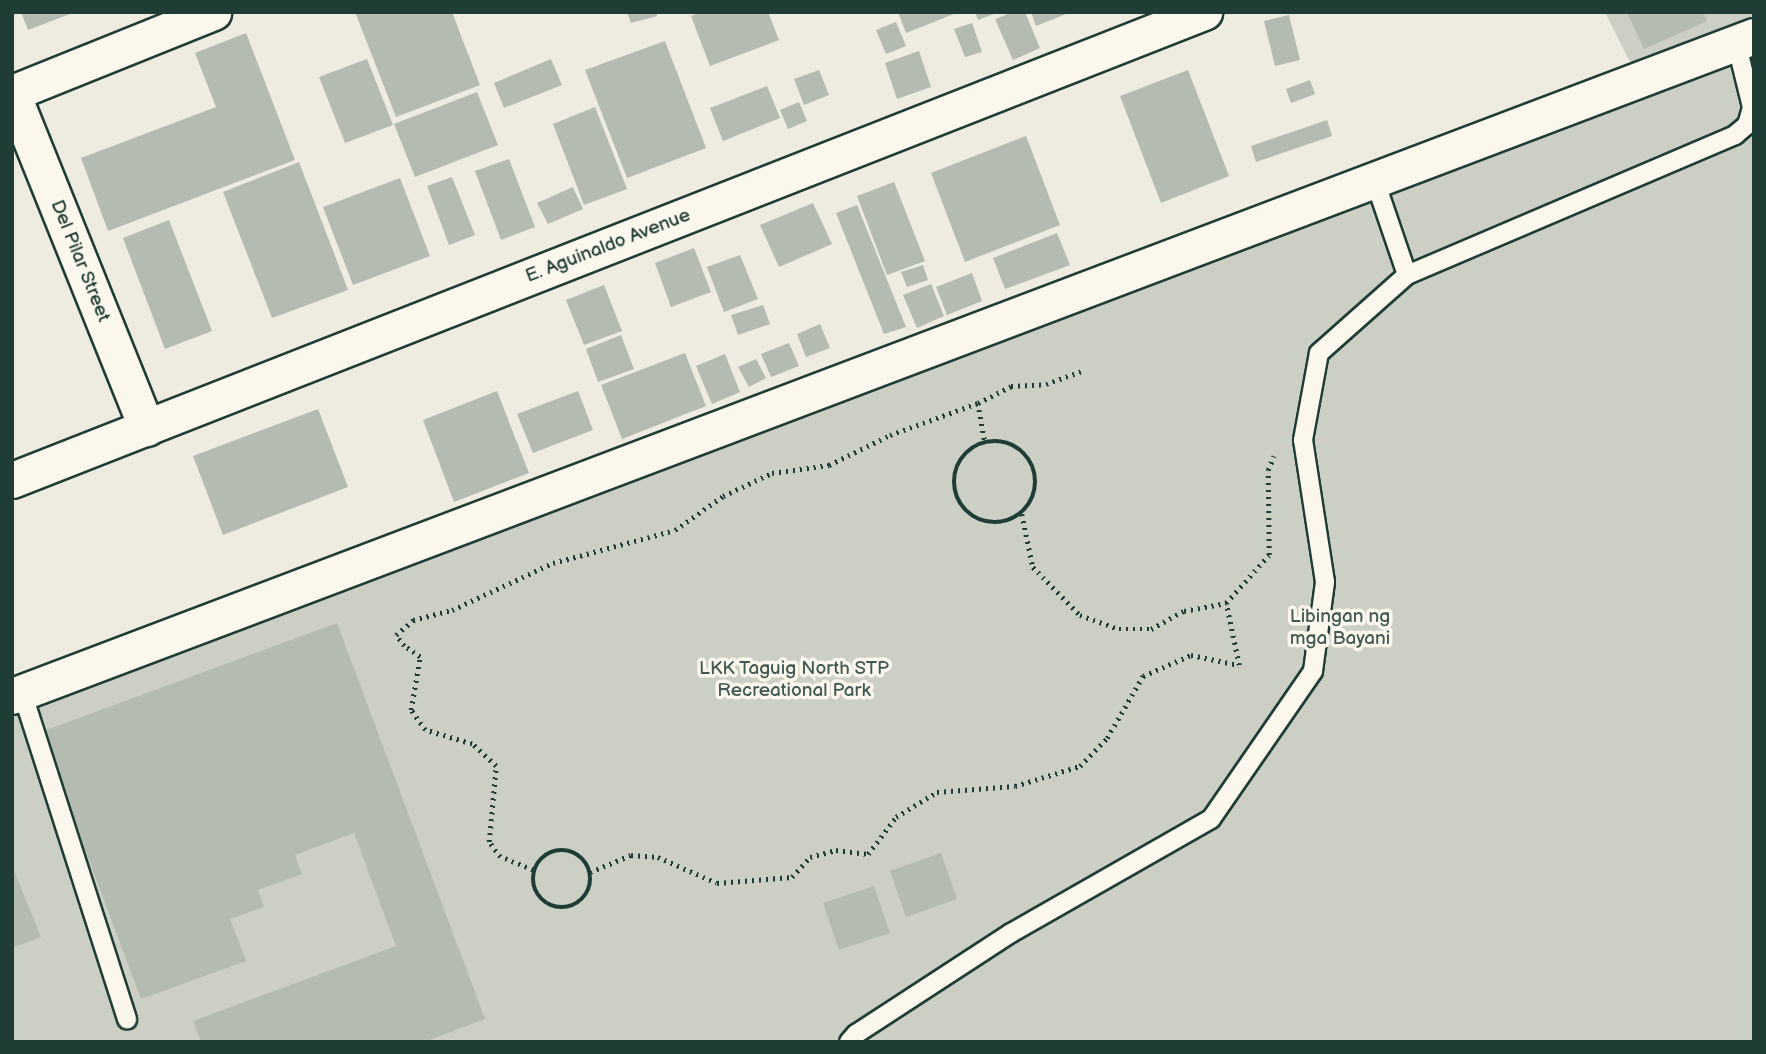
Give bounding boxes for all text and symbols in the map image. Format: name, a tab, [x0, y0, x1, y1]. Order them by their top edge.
street label: Del Pilar Street	[45, 197, 115, 325]
street label: E. Aguinaldo Avenue	[522, 204, 694, 288]
park label: Libingan ng mga Bayani	[1290, 606, 1390, 650]
park label: LKK Taguig North STP Recreational Park	[699, 658, 889, 702]

